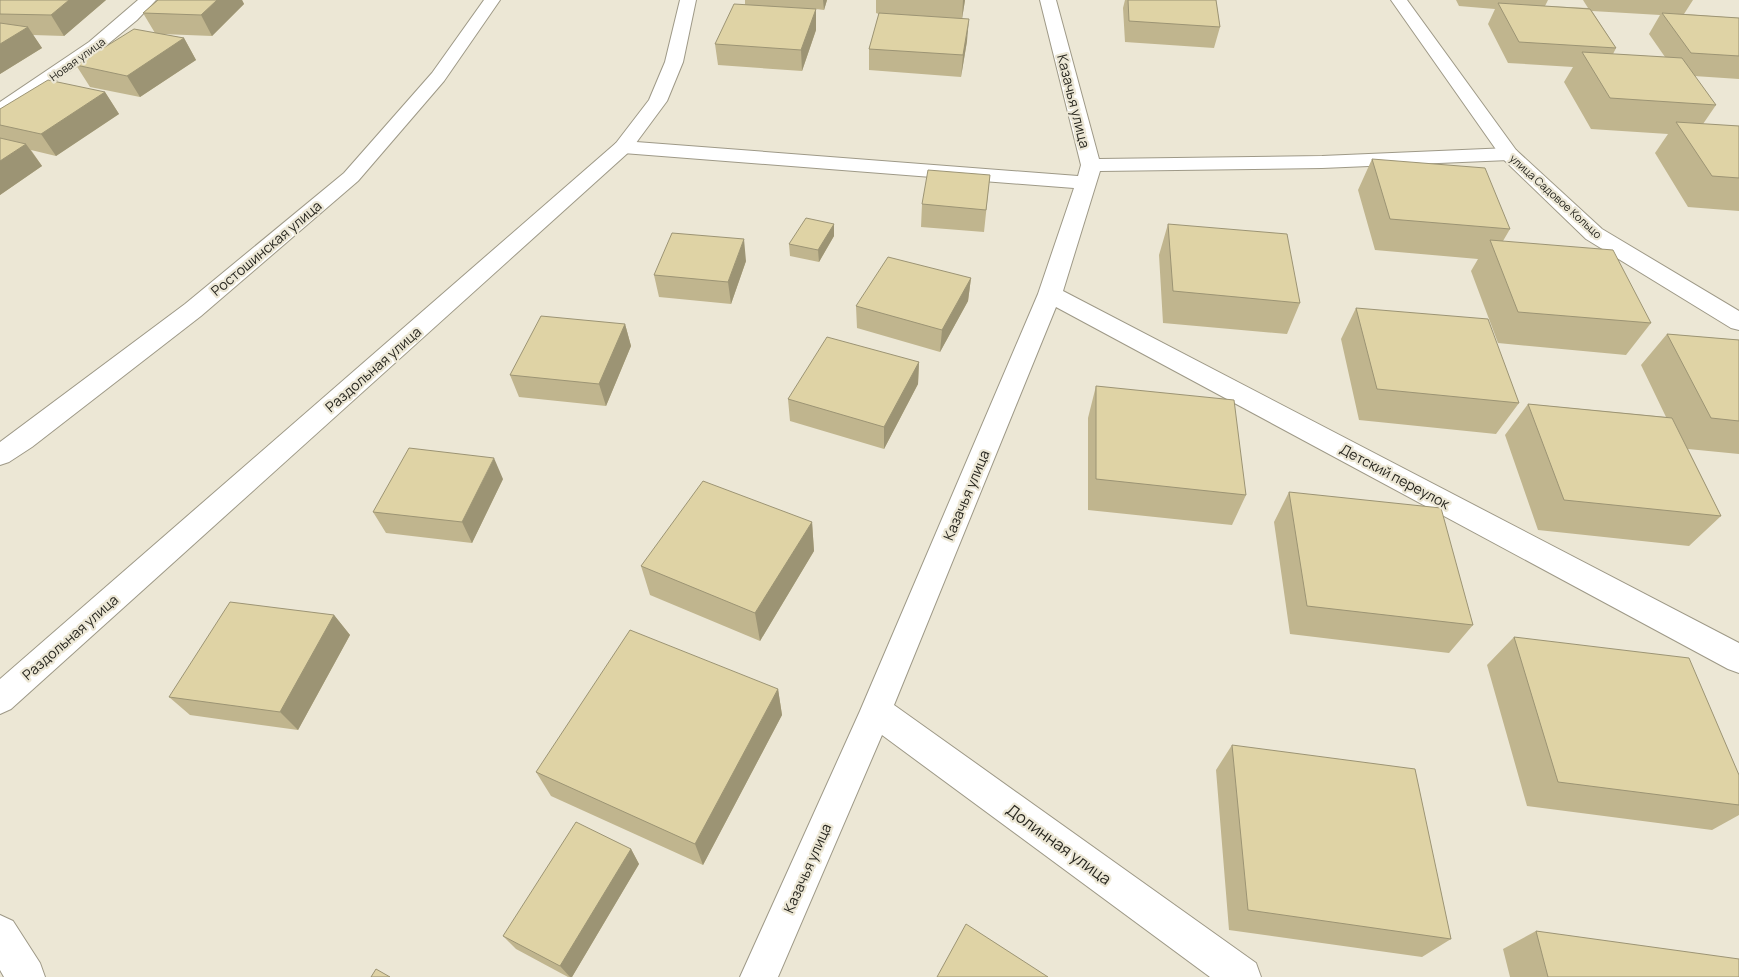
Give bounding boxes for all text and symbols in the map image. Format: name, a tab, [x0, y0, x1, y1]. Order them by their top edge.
street label: Новая улица	[46, 34, 108, 84]
street label: Казачья улица	[1053, 52, 1095, 150]
street label: улица Садовое Кольцо	[1507, 151, 1606, 242]
street label: Ростошинская улица	[207, 196, 325, 300]
street label: Раздольная улица	[321, 322, 425, 416]
street label: Детский переулок	[1337, 439, 1454, 513]
street label: Казачья улица	[938, 447, 994, 543]
street label: Раздольная улица	[18, 590, 122, 684]
street label: Долинная улица	[1002, 798, 1116, 890]
street label: Казачья улица	[779, 820, 835, 916]

